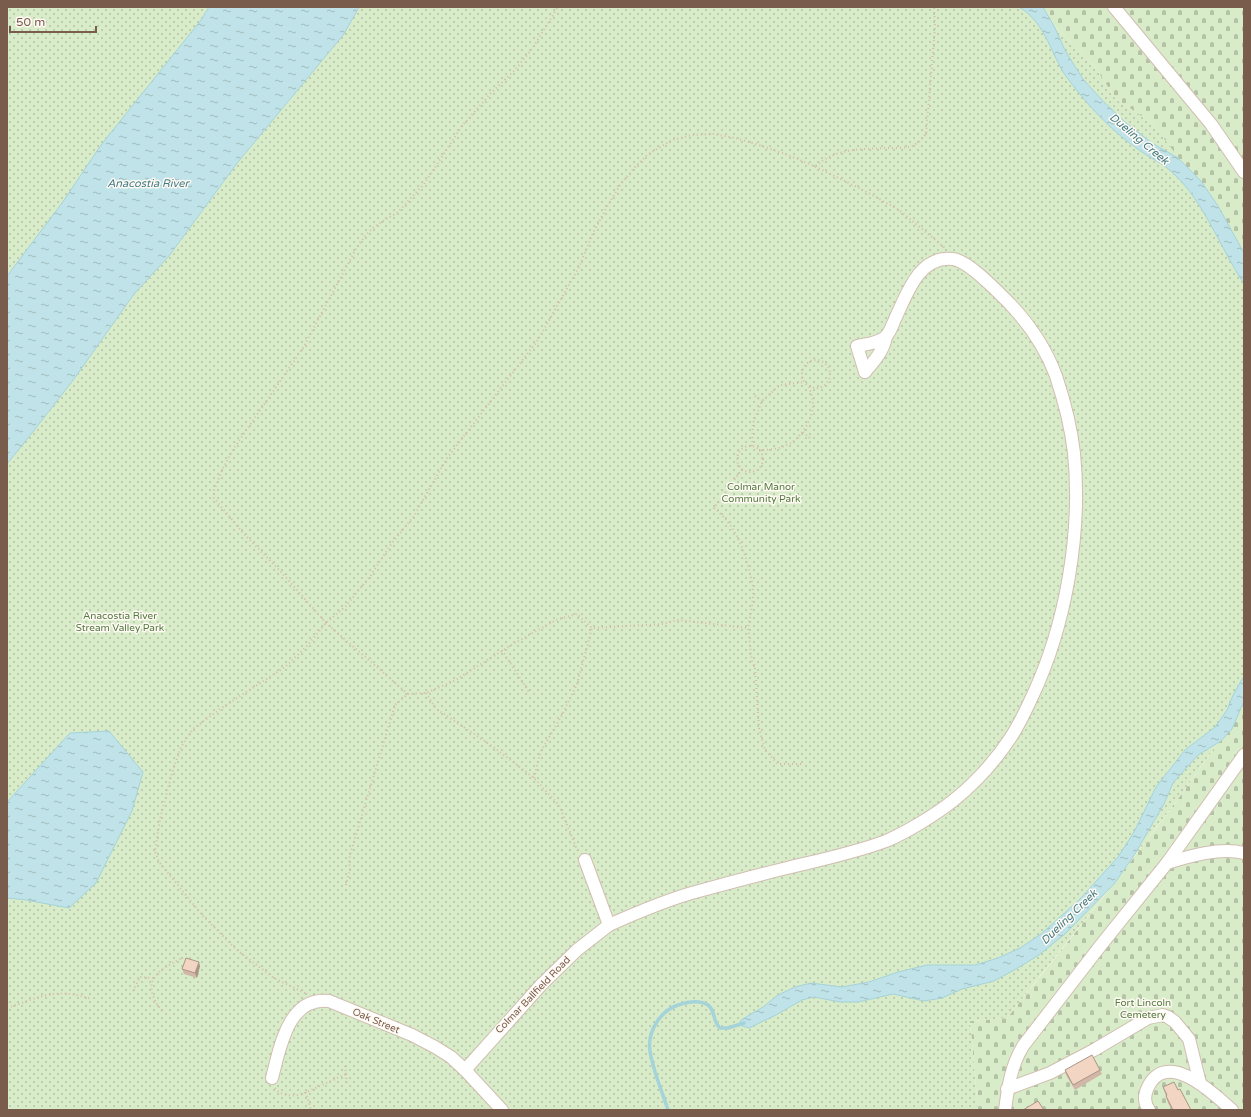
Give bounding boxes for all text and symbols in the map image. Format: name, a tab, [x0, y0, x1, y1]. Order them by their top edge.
scale bar	[10, 8, 96, 34]
text: 50 m	[16, 15, 45, 29]
water label: Dueling Creek	[1107, 111, 1172, 168]
water label: Anacostia River	[107, 177, 191, 190]
park label: Colmar Manor Community Park	[722, 481, 801, 505]
park label: Anacostia River Stream Valley Park	[76, 610, 165, 634]
water label: Dueling Creek	[1038, 886, 1101, 947]
street label: Colmar Ballfield Road	[493, 954, 573, 1036]
park label: Fort Lincoln Cemetery	[1115, 997, 1171, 1021]
street label: Oak Street	[351, 1006, 402, 1036]

